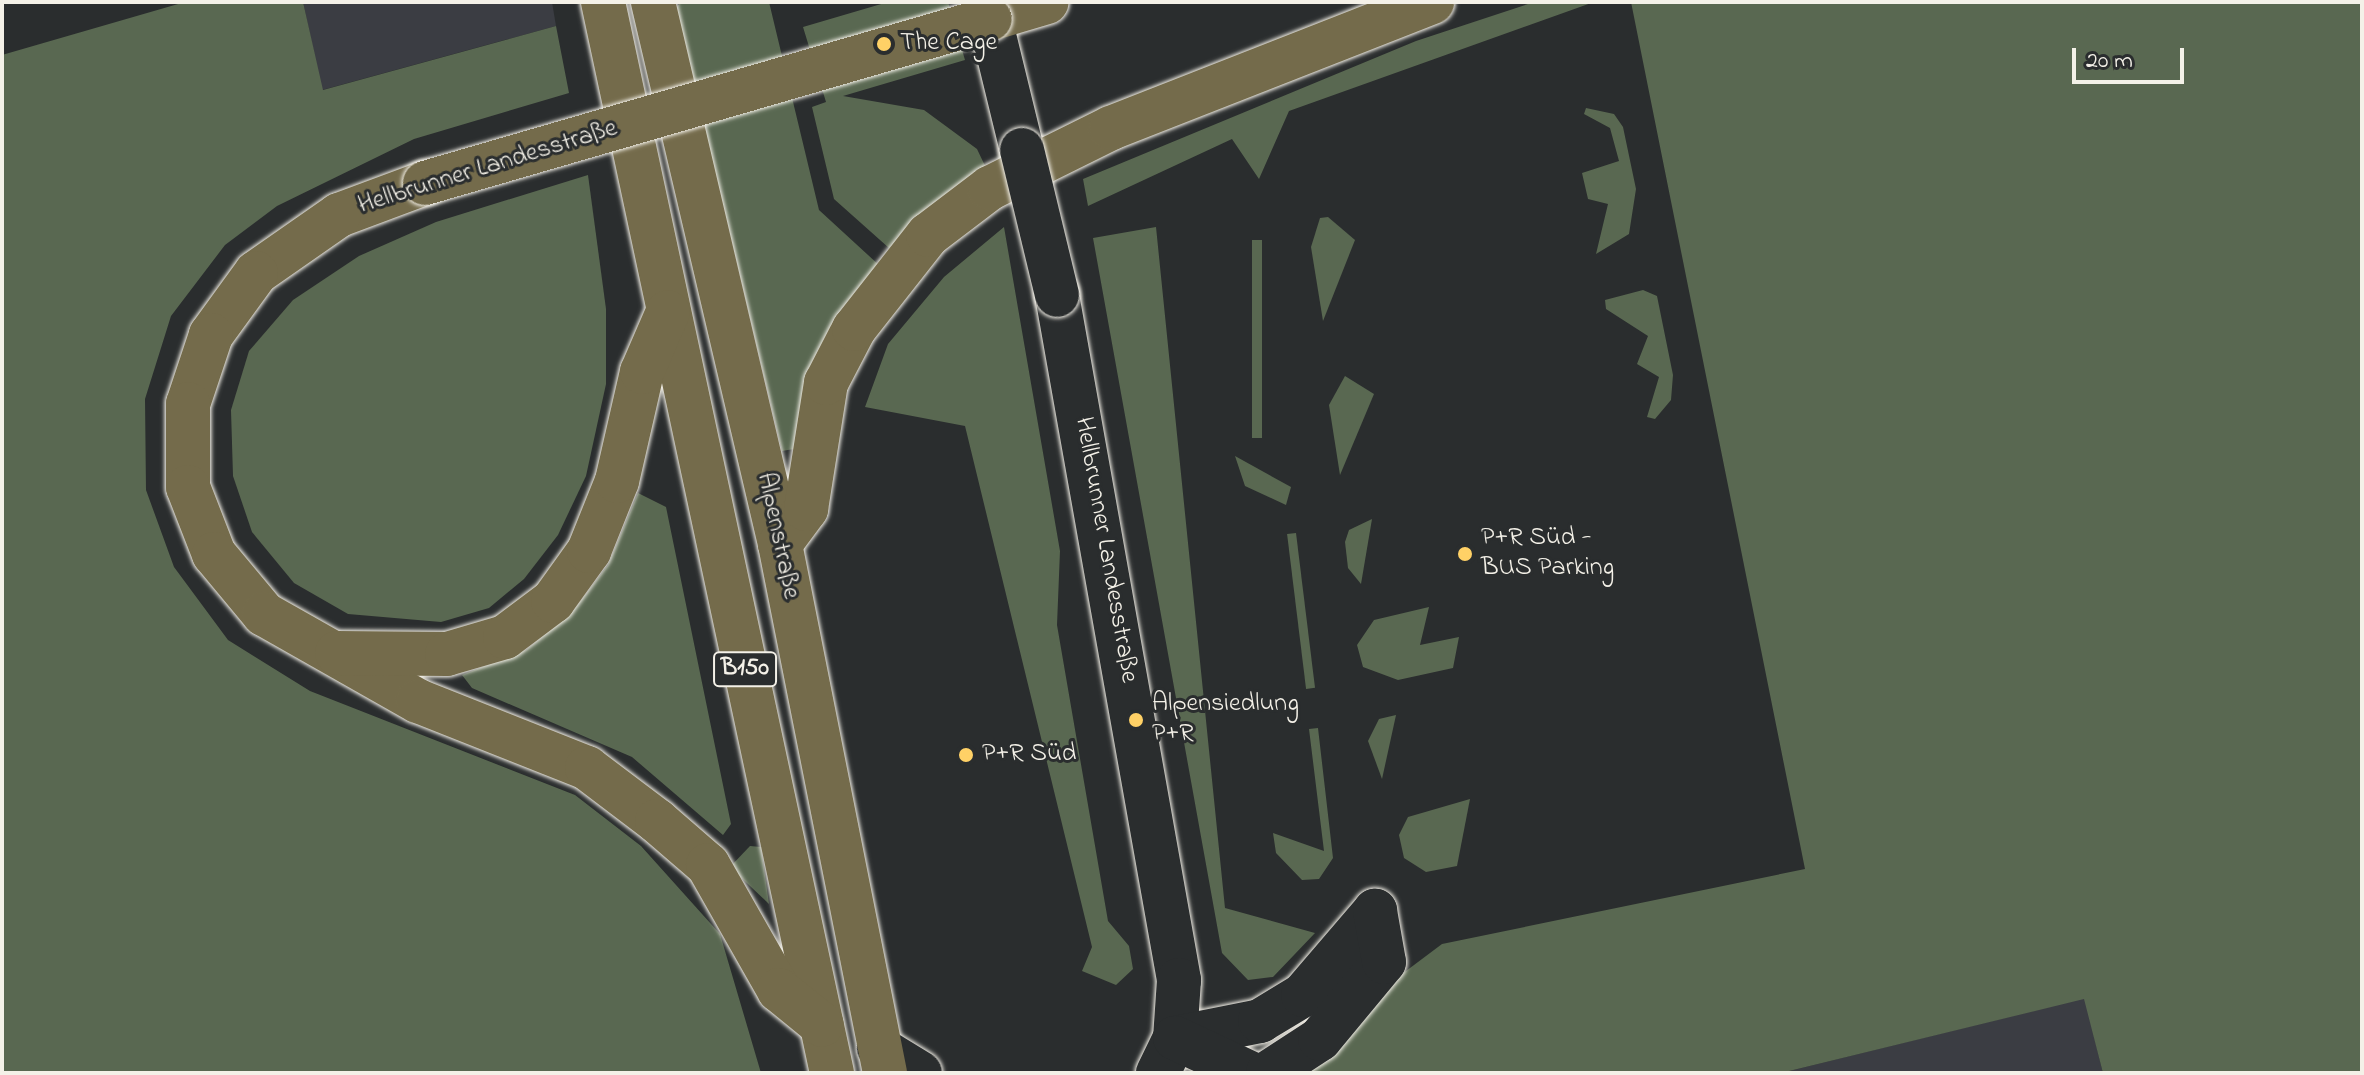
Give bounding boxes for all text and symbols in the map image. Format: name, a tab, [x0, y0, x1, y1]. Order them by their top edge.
place label: The Cage	[900, 28, 997, 60]
scale bar	[2076, 32, 2188, 82]
marker: The Cage	[875, 35, 893, 53]
text: 20 m	[2086, 44, 2133, 79]
street label: Hellbrunner Landesstraße	[355, 114, 621, 222]
street label: Hellbrunner Landesstraße	[1066, 415, 1144, 685]
street label: Alpenstraße	[748, 470, 806, 602]
place label: P+R Süd - BUS Parking	[1481, 523, 1614, 584]
marker: P+R Süd - BUS Parking	[1456, 545, 1474, 563]
road number: B150	[713, 649, 777, 689]
place label: Alpensiedlung P+R	[1152, 689, 1299, 750]
marker: Alpensiedlung P+R	[1127, 711, 1145, 729]
place label: P+R Süd	[982, 739, 1076, 771]
marker: P+R Süd	[957, 746, 975, 764]

